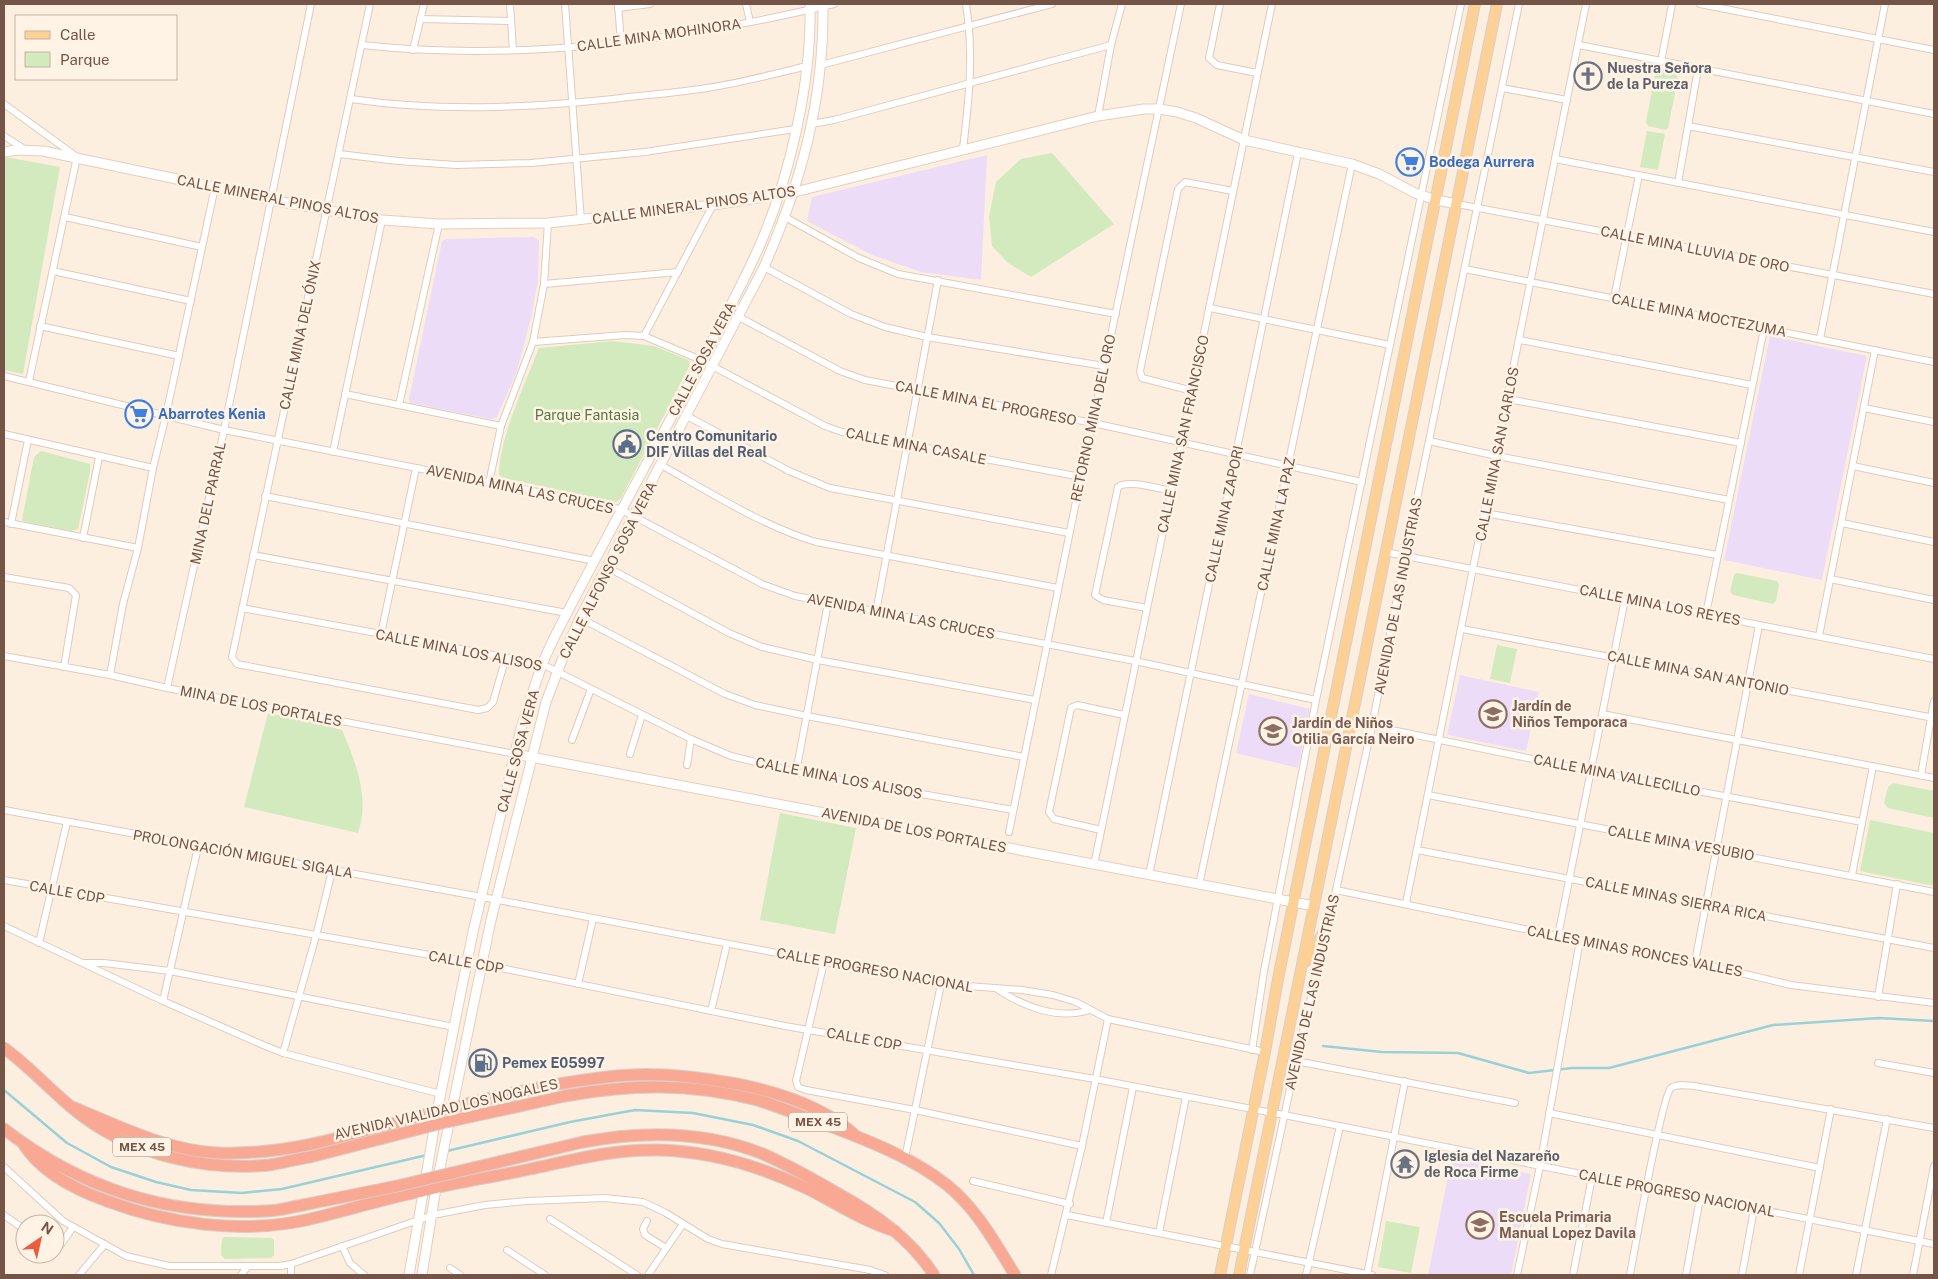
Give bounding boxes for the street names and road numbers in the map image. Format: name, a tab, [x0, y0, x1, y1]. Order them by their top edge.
street label: CALLE MINA MOHINORA	[576, 16, 742, 54]
street label: CALLE MINERAL PINOS ALTOS	[176, 172, 380, 226]
street label: CALLE MINERAL PINOS ALTOS	[591, 183, 797, 227]
street label: CALLE MINA LLUVIA DE ORO	[1599, 223, 1791, 275]
street label: CALLE MINA DEL ÓNIX	[274, 258, 324, 411]
street label: CALLE MINA MOCTEZUMA	[1610, 290, 1788, 340]
street label: CALLE SOSA VERA	[665, 299, 739, 419]
street label: RETORNO MINA DEL ORO	[1067, 333, 1119, 503]
street label: CALLE MINA SAN FRANCISCO	[1154, 334, 1212, 534]
street label: CALLE MINA SAN CARLOS	[1472, 365, 1522, 543]
street label: CALLE MINA EL PROGRESO	[894, 378, 1078, 428]
street label: CALLE MINA CASALE	[844, 425, 988, 467]
street label: MINA DEL PARRAL	[187, 440, 229, 566]
street label: CALLE MINA ZAPORI	[1202, 444, 1246, 584]
street label: CALLE MINA LA PAZ	[1254, 455, 1298, 592]
street label: AVENIDA MINA LAS CRUCES	[425, 461, 615, 517]
street label: CALLE ALFONSO SOSA VERA	[556, 479, 660, 661]
street label: AVENIDA DE LAS INDUSTRIAS	[1371, 496, 1425, 696]
street label: CALLE MINA LOS REYES	[1578, 582, 1742, 628]
street label: AVENIDA MINA LAS CRUCES	[806, 590, 996, 642]
street label: CALLE MINA LOS ALISOS	[374, 626, 544, 674]
street label: CALLE MINA SAN ANTONIO	[1606, 648, 1790, 698]
street label: MINA DE LOS PORTALES	[179, 682, 343, 730]
street label: CALLE SOSA VERA	[494, 688, 542, 814]
street label: CALLE MINA VALLECILLO	[1532, 751, 1702, 799]
street label: CALLE MINA LOS ALISOS	[754, 754, 924, 802]
street label: AVENIDA DE LOS PORTALES	[820, 804, 1008, 856]
street label: CALLE MINA VESUBIO	[1606, 822, 1756, 864]
street label: PROLONGACIÓN MIGUEL SIGALA	[132, 825, 355, 881]
street label: CALLE MINAS SIERRA RICA	[1584, 874, 1768, 924]
street label: CALLE CDP	[28, 878, 106, 906]
street label: AVENIDA DE LAS INDUSTRIAS	[1282, 893, 1342, 1091]
street label: CALLES MINAS RONCES VALLES	[1526, 922, 1744, 980]
street label: CALLE PROGRESO NACIONAL	[775, 945, 975, 995]
street label: CALLE CDP	[427, 948, 505, 976]
street label: CALLE CDP	[825, 1025, 903, 1053]
street label: AVENIDA VIALIDAD LOS NOGALES	[333, 1075, 559, 1143]
road number: MEX 45	[789, 1112, 847, 1132]
road number: MEX 45	[113, 1138, 171, 1156]
street label: CALLE PROGRESO NACIONAL	[1577, 1166, 1777, 1220]

